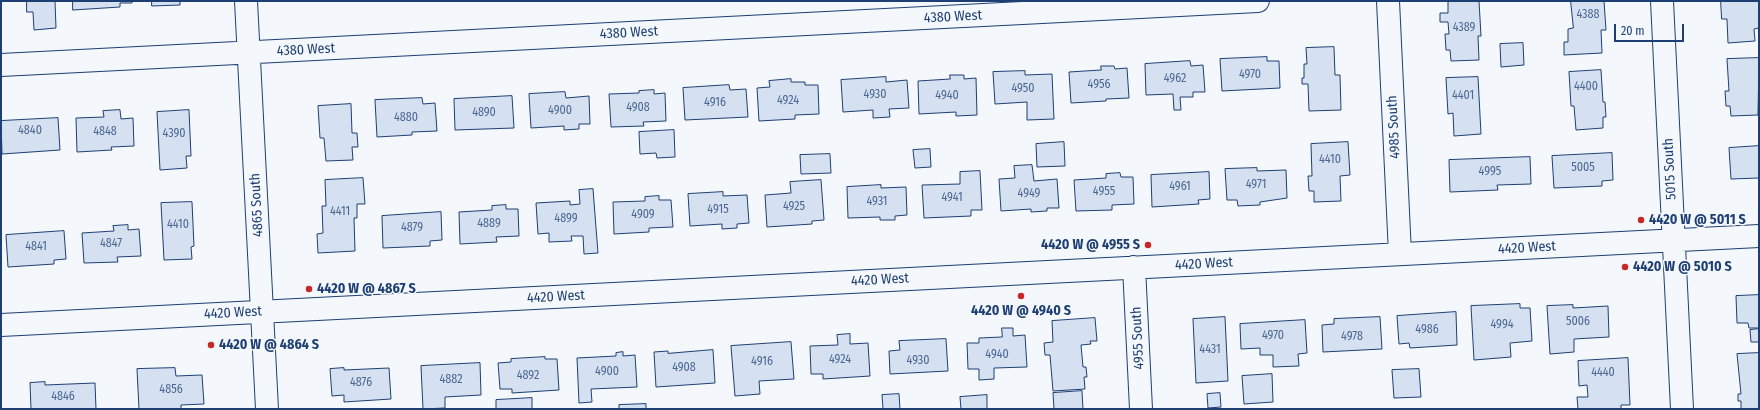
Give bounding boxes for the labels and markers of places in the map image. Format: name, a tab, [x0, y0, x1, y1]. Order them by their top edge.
place label: 4420 W @ 5011 S	[1649, 212, 1746, 228]
marker: 4420 W @ 5011 S	[1636, 215, 1646, 225]
place label: 4420 W @ 4955 S	[1041, 237, 1140, 253]
marker: 4420 W @ 4955 S	[1143, 240, 1153, 250]
place label: 4420 W @ 5010 S	[1633, 259, 1732, 275]
marker: 4420 W @ 5010 S	[1620, 262, 1630, 272]
place label: 4420 W @ 4867 S	[317, 281, 416, 297]
marker: 4420 W @ 4867 S	[304, 284, 314, 294]
marker: 4420 W @ 4940 S	[1016, 291, 1026, 301]
place label: 4420 W @ 4940 S	[971, 303, 1071, 319]
place label: 4420 W @ 4864 S	[219, 337, 319, 353]
marker: 4420 W @ 4864 S	[206, 340, 216, 350]

